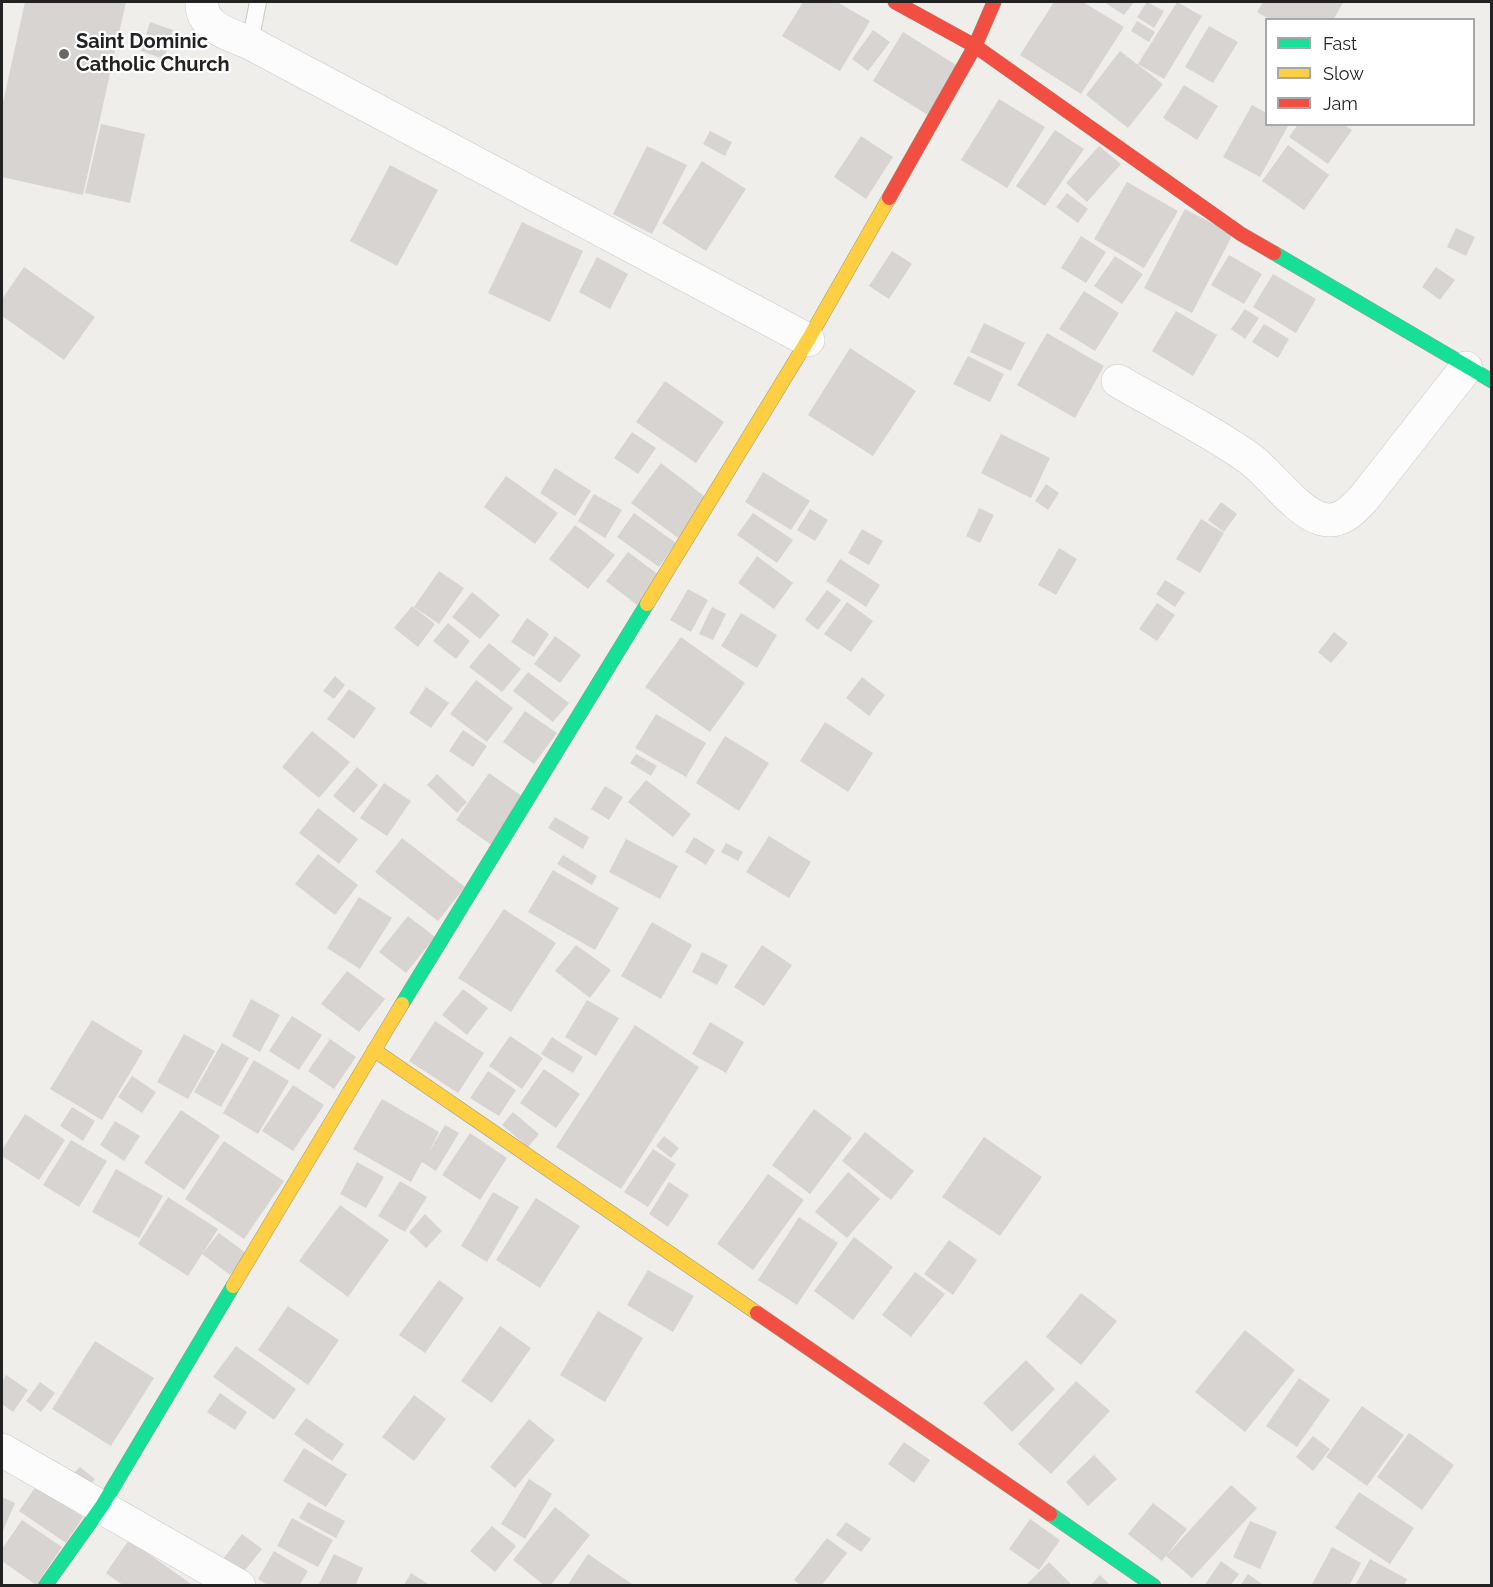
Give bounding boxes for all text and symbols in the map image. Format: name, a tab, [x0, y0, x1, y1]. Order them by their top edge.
legend	[1265, 18, 1475, 126]
place label: Saint Dominic Catholic Church	[76, 30, 230, 77]
text: Fast	[1323, 33, 1357, 54]
marker: Saint Dominic Catholic Church	[57, 47, 71, 61]
text: Slow	[1323, 63, 1364, 84]
text: Jam	[1323, 93, 1358, 114]

